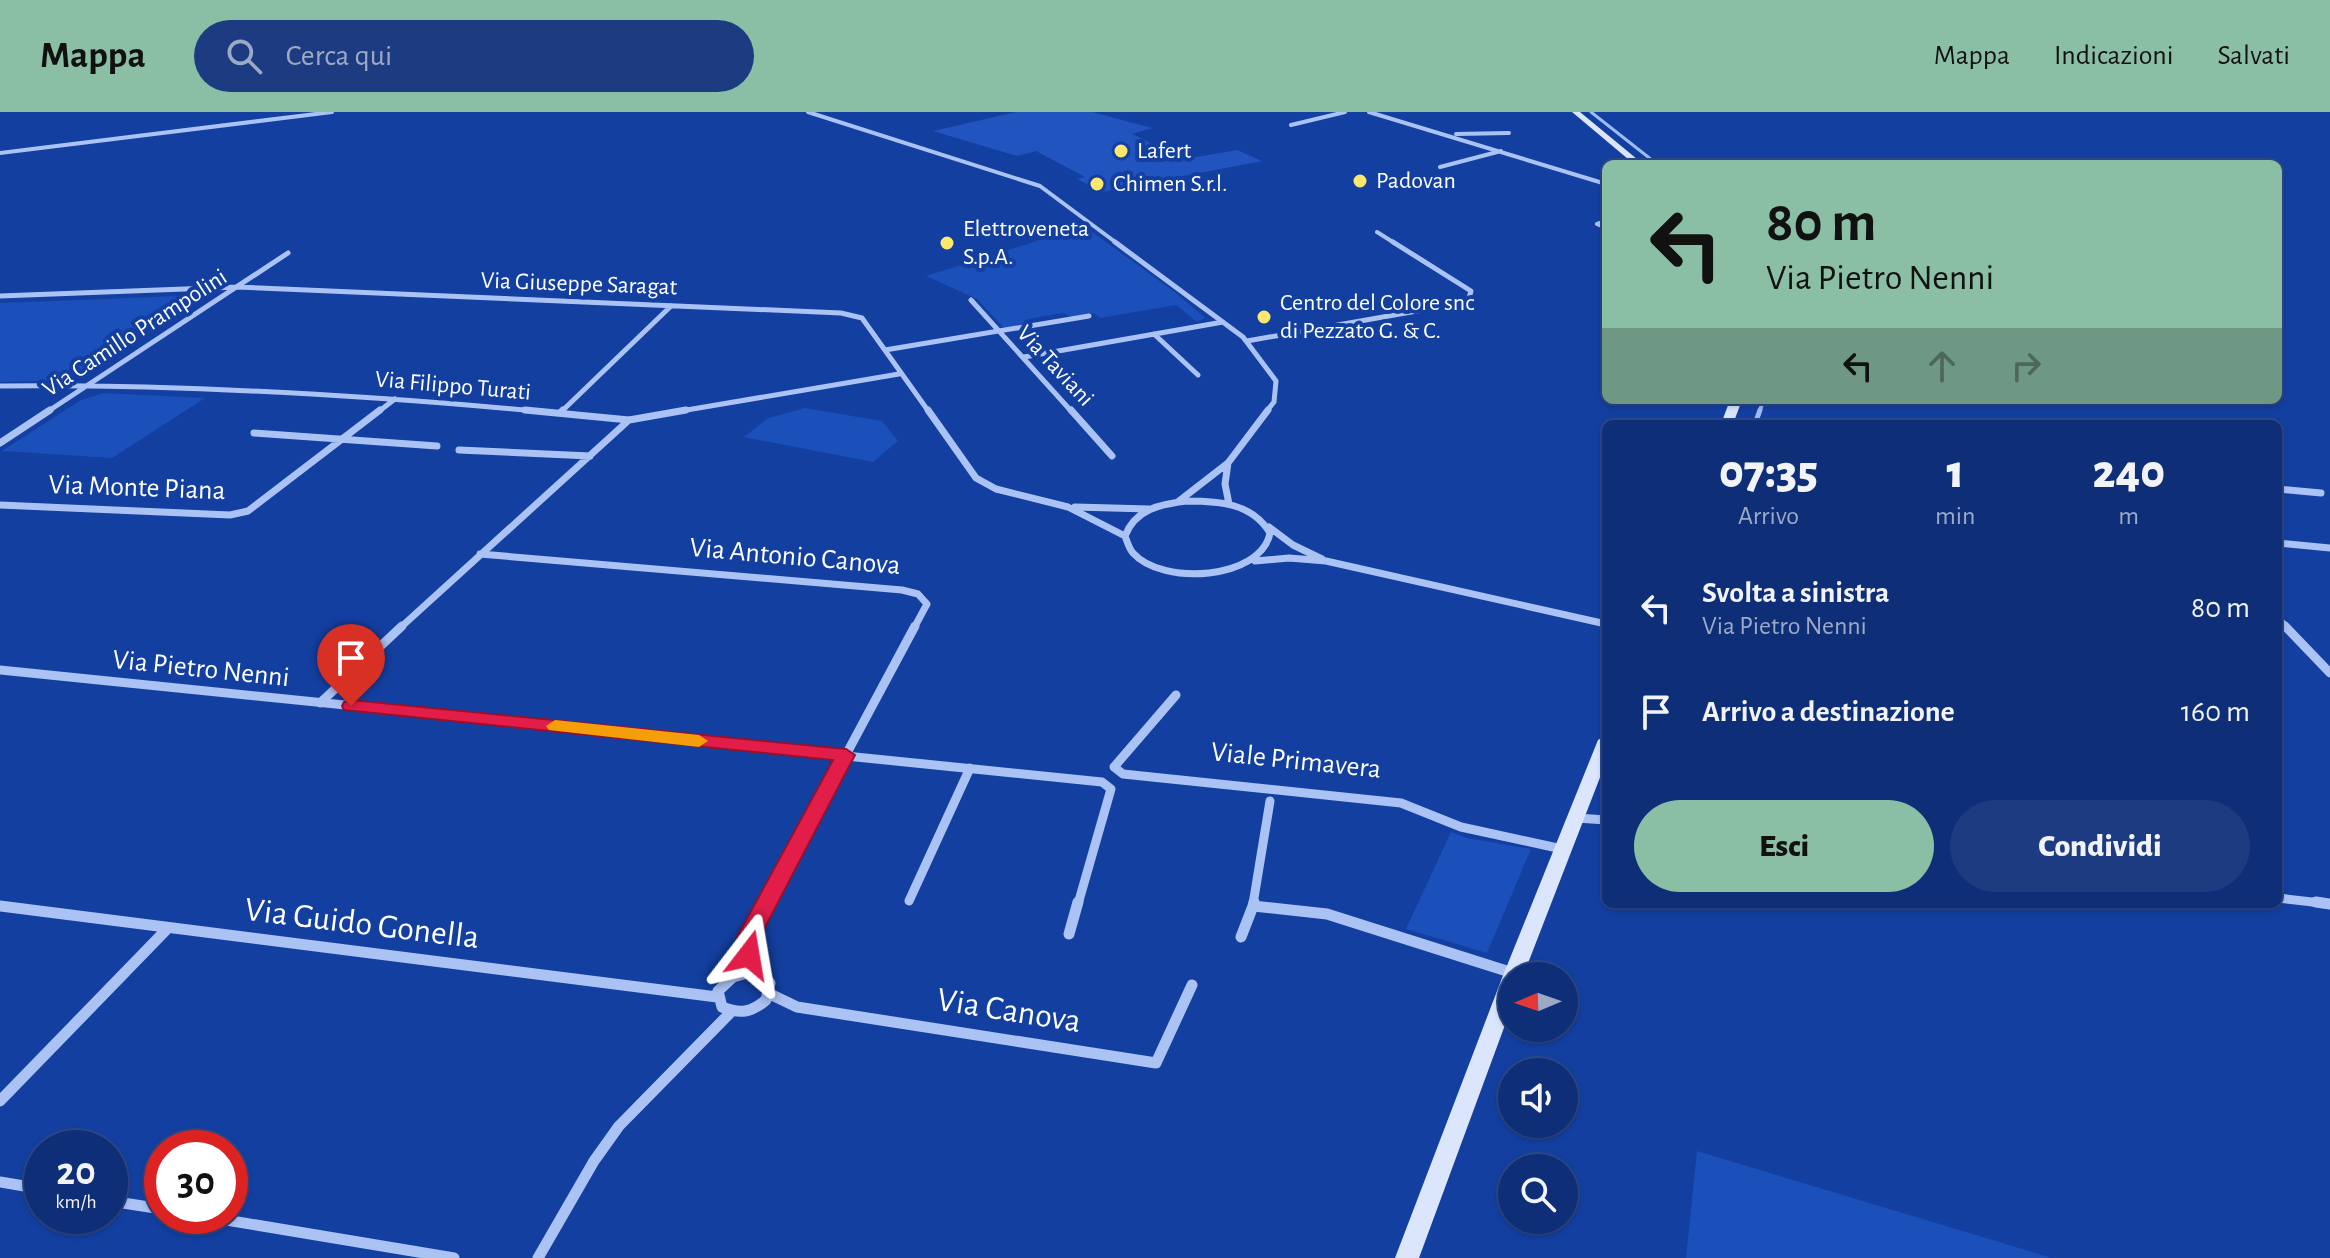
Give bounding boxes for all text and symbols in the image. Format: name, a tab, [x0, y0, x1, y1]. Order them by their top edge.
search box	[194, 20, 754, 92]
icon: search	[222, 34, 266, 78]
text: Mappa	[40, 37, 146, 75]
text: Cerca qui	[286, 41, 392, 71]
text: Mappa	[1934, 42, 2010, 70]
text: Indicazioni	[2054, 42, 2173, 70]
text: Salvati	[2217, 42, 2290, 70]
place label: Lafert	[1137, 139, 1191, 163]
marker: Lafert	[1112, 142, 1130, 160]
place label: Padovan	[1376, 169, 1456, 193]
place label: Chimen S.r.l.	[1113, 172, 1227, 196]
marker: Padovan	[1351, 172, 1369, 190]
marker: Chimen S.r.l.	[1088, 175, 1106, 193]
icon: left	[1634, 192, 1738, 296]
text: 80 m	[1766, 195, 1876, 251]
place label: Elettroveneta S.p.A.	[963, 217, 1089, 269]
marker: Elettroveneta S.p.A.	[938, 234, 956, 252]
text: Via Pietro Nenni	[1766, 260, 1994, 296]
street label: Via Camillo Prampolini	[39, 265, 231, 401]
street label: Via Giuseppe Saragat	[480, 269, 678, 299]
place label: Centro del Colore snc di Pezzato G. & C.	[1280, 291, 1474, 343]
marker: Centro del Colore snc di Pezzato G. & C.	[1255, 308, 1273, 326]
street label: Via Taviani	[1012, 321, 1098, 411]
icon: left	[1836, 344, 1880, 388]
icon: ahead	[1920, 344, 1964, 388]
icon: right	[2004, 344, 2048, 388]
street label: Via Filippo Turati	[374, 367, 532, 405]
text: 07:35	[1719, 449, 1818, 497]
text: 1	[1946, 449, 1964, 497]
text: 240	[2093, 449, 2165, 497]
street label: Via Monte Piana	[48, 471, 226, 505]
text: Arrivo	[1738, 503, 1799, 529]
text: min	[1935, 503, 1976, 529]
text: m	[2118, 503, 2139, 529]
street label: Via Antonio Canova	[688, 534, 902, 580]
text: Svolta a sinistra	[1702, 578, 1889, 608]
icon: left	[1634, 586, 1678, 630]
text: 80 m	[2191, 593, 2250, 623]
text: Via Pietro Nenni	[1702, 613, 1867, 639]
pin	[317, 624, 385, 706]
icon: arrive	[329, 636, 373, 680]
street label: Via Pietro Nenni	[111, 646, 291, 692]
icon: arrive	[1634, 690, 1678, 734]
text: Arrivo a destinazione	[1702, 697, 1955, 727]
text: 160 m	[2181, 697, 2250, 727]
street label: Viale Primavera	[1210, 738, 1383, 784]
button: Esci	[1634, 800, 1934, 892]
button: Condividi	[1950, 800, 2250, 892]
street label: Via Guido Gonella	[243, 893, 481, 955]
position arrow	[707, 913, 791, 997]
north arrow	[1498, 962, 1578, 1042]
map controls	[1498, 962, 1578, 1234]
street label: Via Canova	[935, 983, 1083, 1039]
button: sound	[1498, 1058, 1578, 1138]
speed limit sign: 30	[144, 1130, 248, 1234]
text: 20	[56, 1152, 96, 1192]
button: search	[1498, 1154, 1578, 1234]
text: km/h	[55, 1192, 97, 1212]

